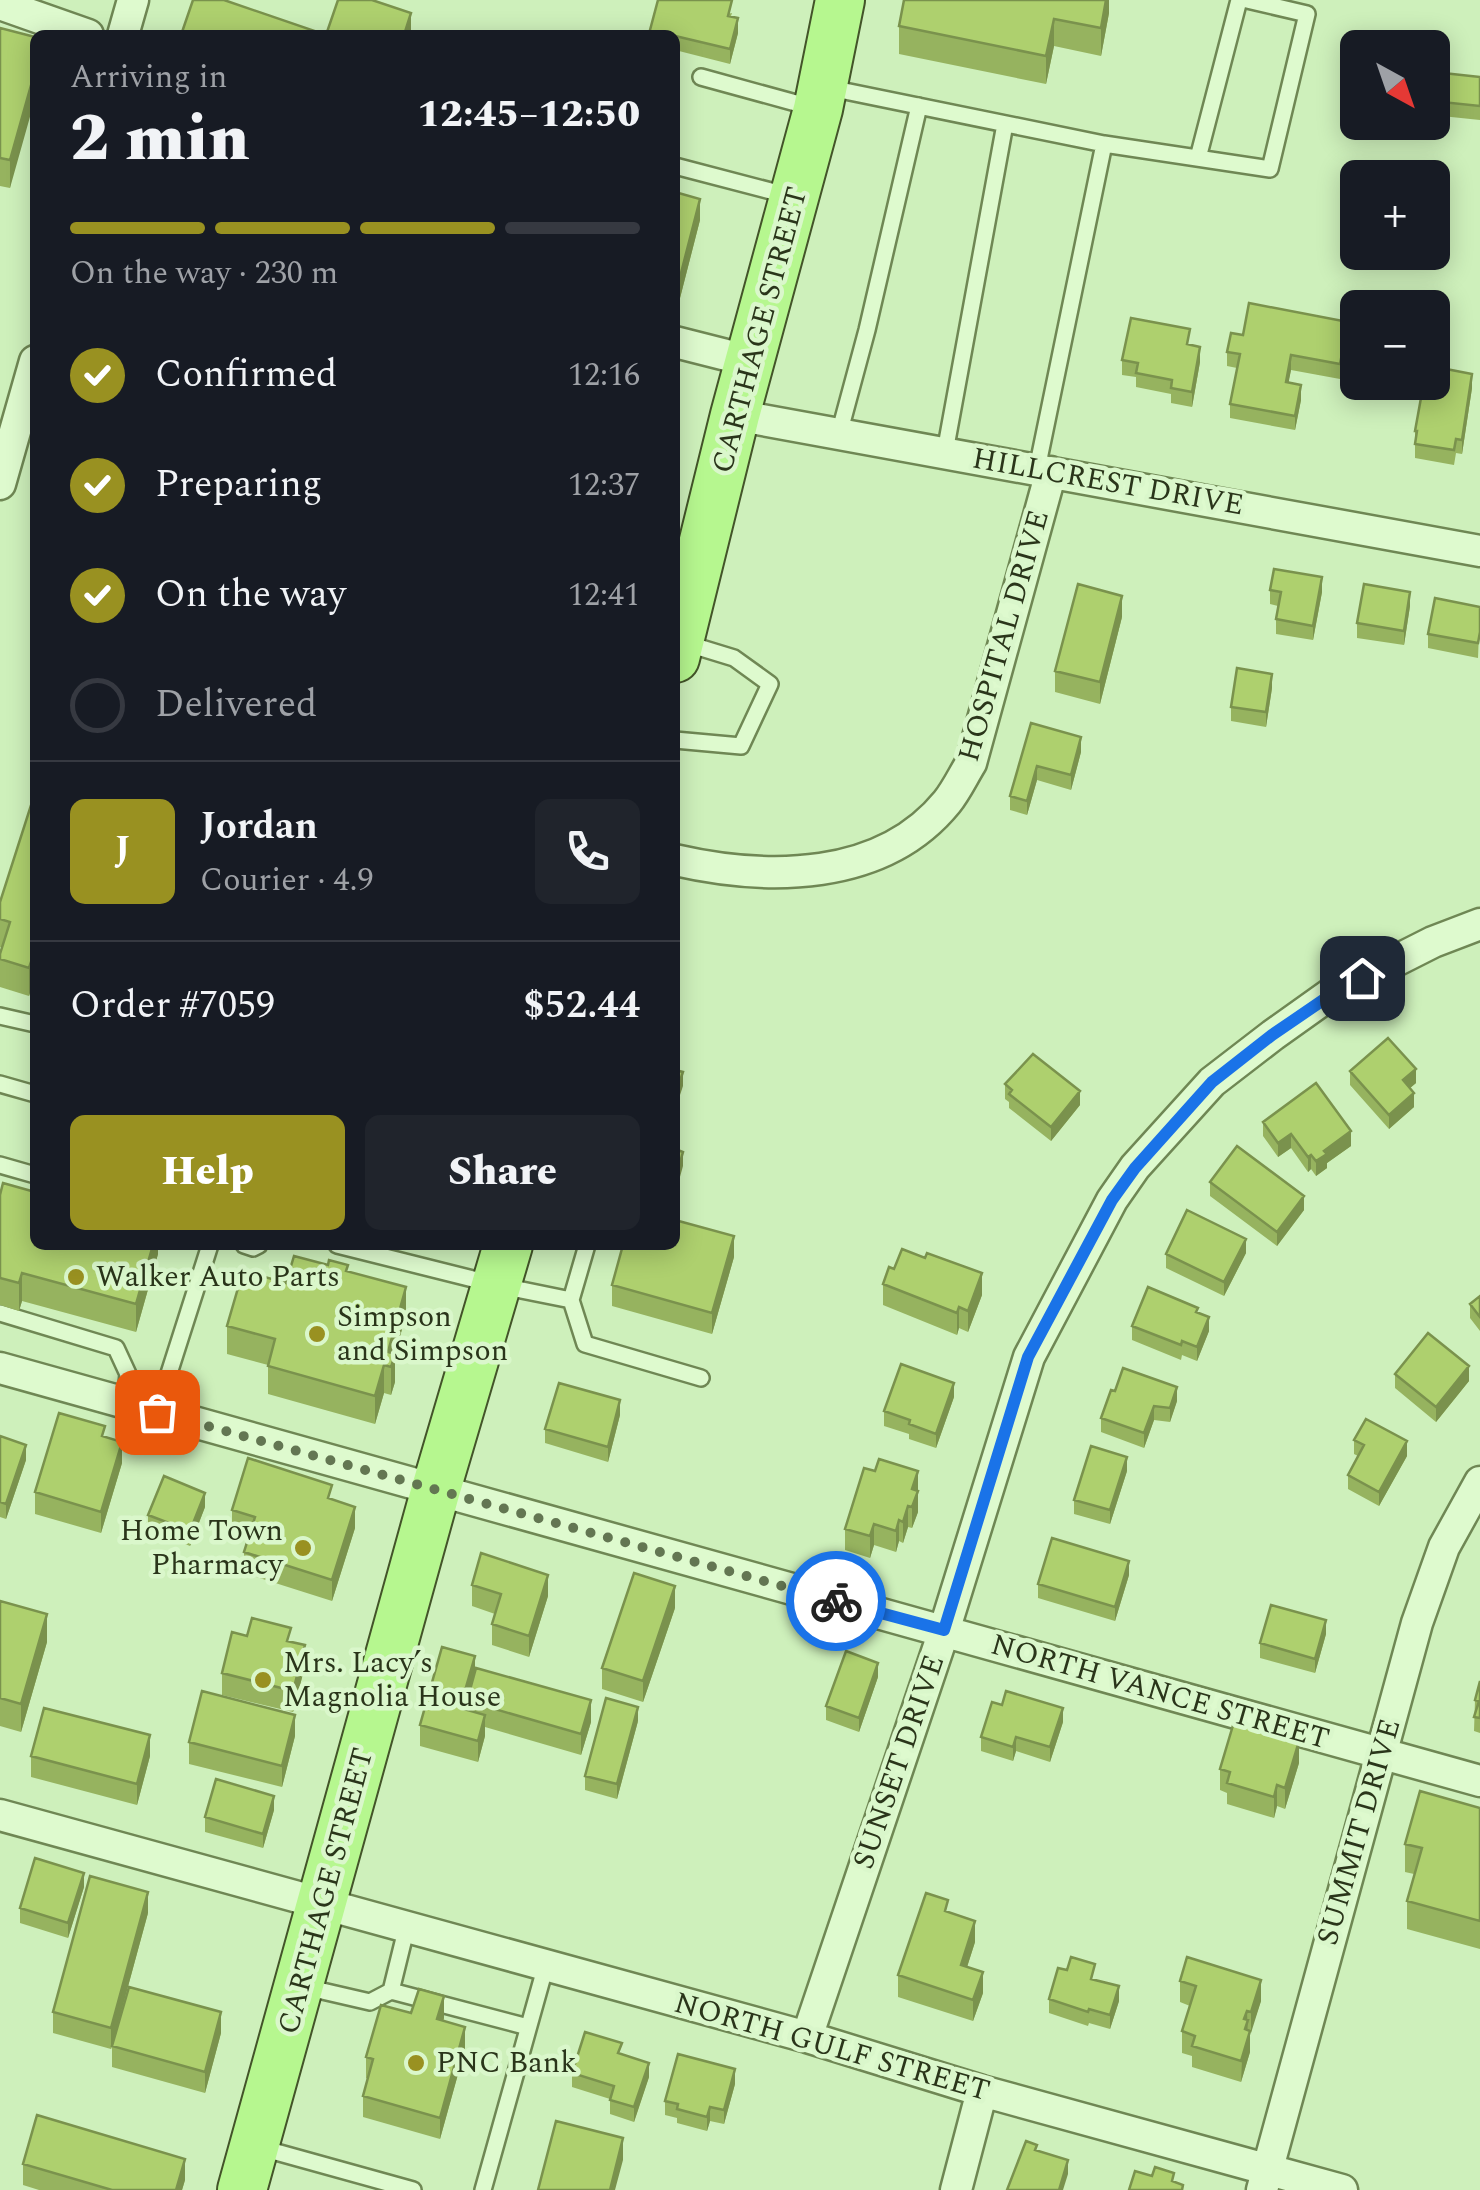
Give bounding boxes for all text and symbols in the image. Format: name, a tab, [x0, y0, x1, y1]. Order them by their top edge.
north arrow	[1340, 30, 1450, 140]
map controls	[1340, 30, 1450, 400]
text: Arriving in	[70, 53, 227, 102]
text: 12:45–12:50	[417, 86, 640, 144]
text: 2 min	[70, 90, 250, 189]
button: +	[1340, 160, 1450, 270]
street label: CARTHAGE STREET	[700, 182, 820, 478]
text: On the way · 230 m	[70, 249, 338, 298]
button: −	[1340, 290, 1450, 400]
text: Confirmed	[155, 346, 337, 404]
icon: check	[70, 348, 125, 403]
text: 12:16	[568, 351, 640, 400]
street label: HILLCREST DRIVE	[969, 435, 1247, 529]
text: Preparing	[155, 456, 322, 514]
icon: check	[70, 458, 125, 513]
text: 12:37	[568, 461, 640, 510]
street label: HOSPITAL DRIVE	[946, 505, 1062, 767]
text: On the way	[155, 566, 346, 624]
icon: check	[70, 568, 125, 623]
text: 12:41	[568, 571, 640, 620]
text: Delivered	[155, 676, 317, 734]
text: Jordan	[200, 798, 318, 856]
button: phone	[535, 799, 640, 904]
text: J	[114, 822, 131, 880]
text: Courier · 4.9	[200, 856, 373, 905]
pin	[1320, 936, 1405, 1021]
icon: home	[1335, 951, 1390, 1006]
text: Order #7059	[70, 977, 275, 1035]
text: $52.44	[523, 977, 640, 1035]
button: Help	[70, 1115, 345, 1230]
button: Share	[365, 1115, 640, 1230]
place label: Walker Auto Parts	[96, 1254, 340, 1300]
marker: Walker Auto Parts	[65, 1266, 87, 1288]
place label: Simpson and Simpson	[337, 1294, 508, 1374]
marker: Simpson and Simpson	[306, 1323, 328, 1345]
pin	[115, 1370, 200, 1455]
icon: bag	[130, 1385, 185, 1440]
place label: Home Town Pharmacy	[120, 1508, 285, 1588]
marker: Home Town Pharmacy	[292, 1537, 314, 1559]
courier	[786, 1551, 886, 1651]
icon: bike	[809, 1574, 864, 1629]
street label: NORTH VANCE STREET	[985, 1622, 1335, 1762]
place label: Mrs. Lacy’s Magnolia House	[283, 1640, 501, 1720]
street label: SUNSET DRIVE	[841, 1649, 957, 1875]
marker: Mrs. Lacy’s Magnolia House	[252, 1669, 274, 1691]
street label: SUMMIT DRIVE	[1305, 1713, 1413, 1951]
street label: CARTHAGE STREET	[266, 1743, 386, 2039]
street label: NORTH GULF STREET	[669, 1980, 995, 2114]
place label: PNC Bank	[436, 2040, 577, 2086]
marker: PNC Bank	[405, 2052, 427, 2074]

